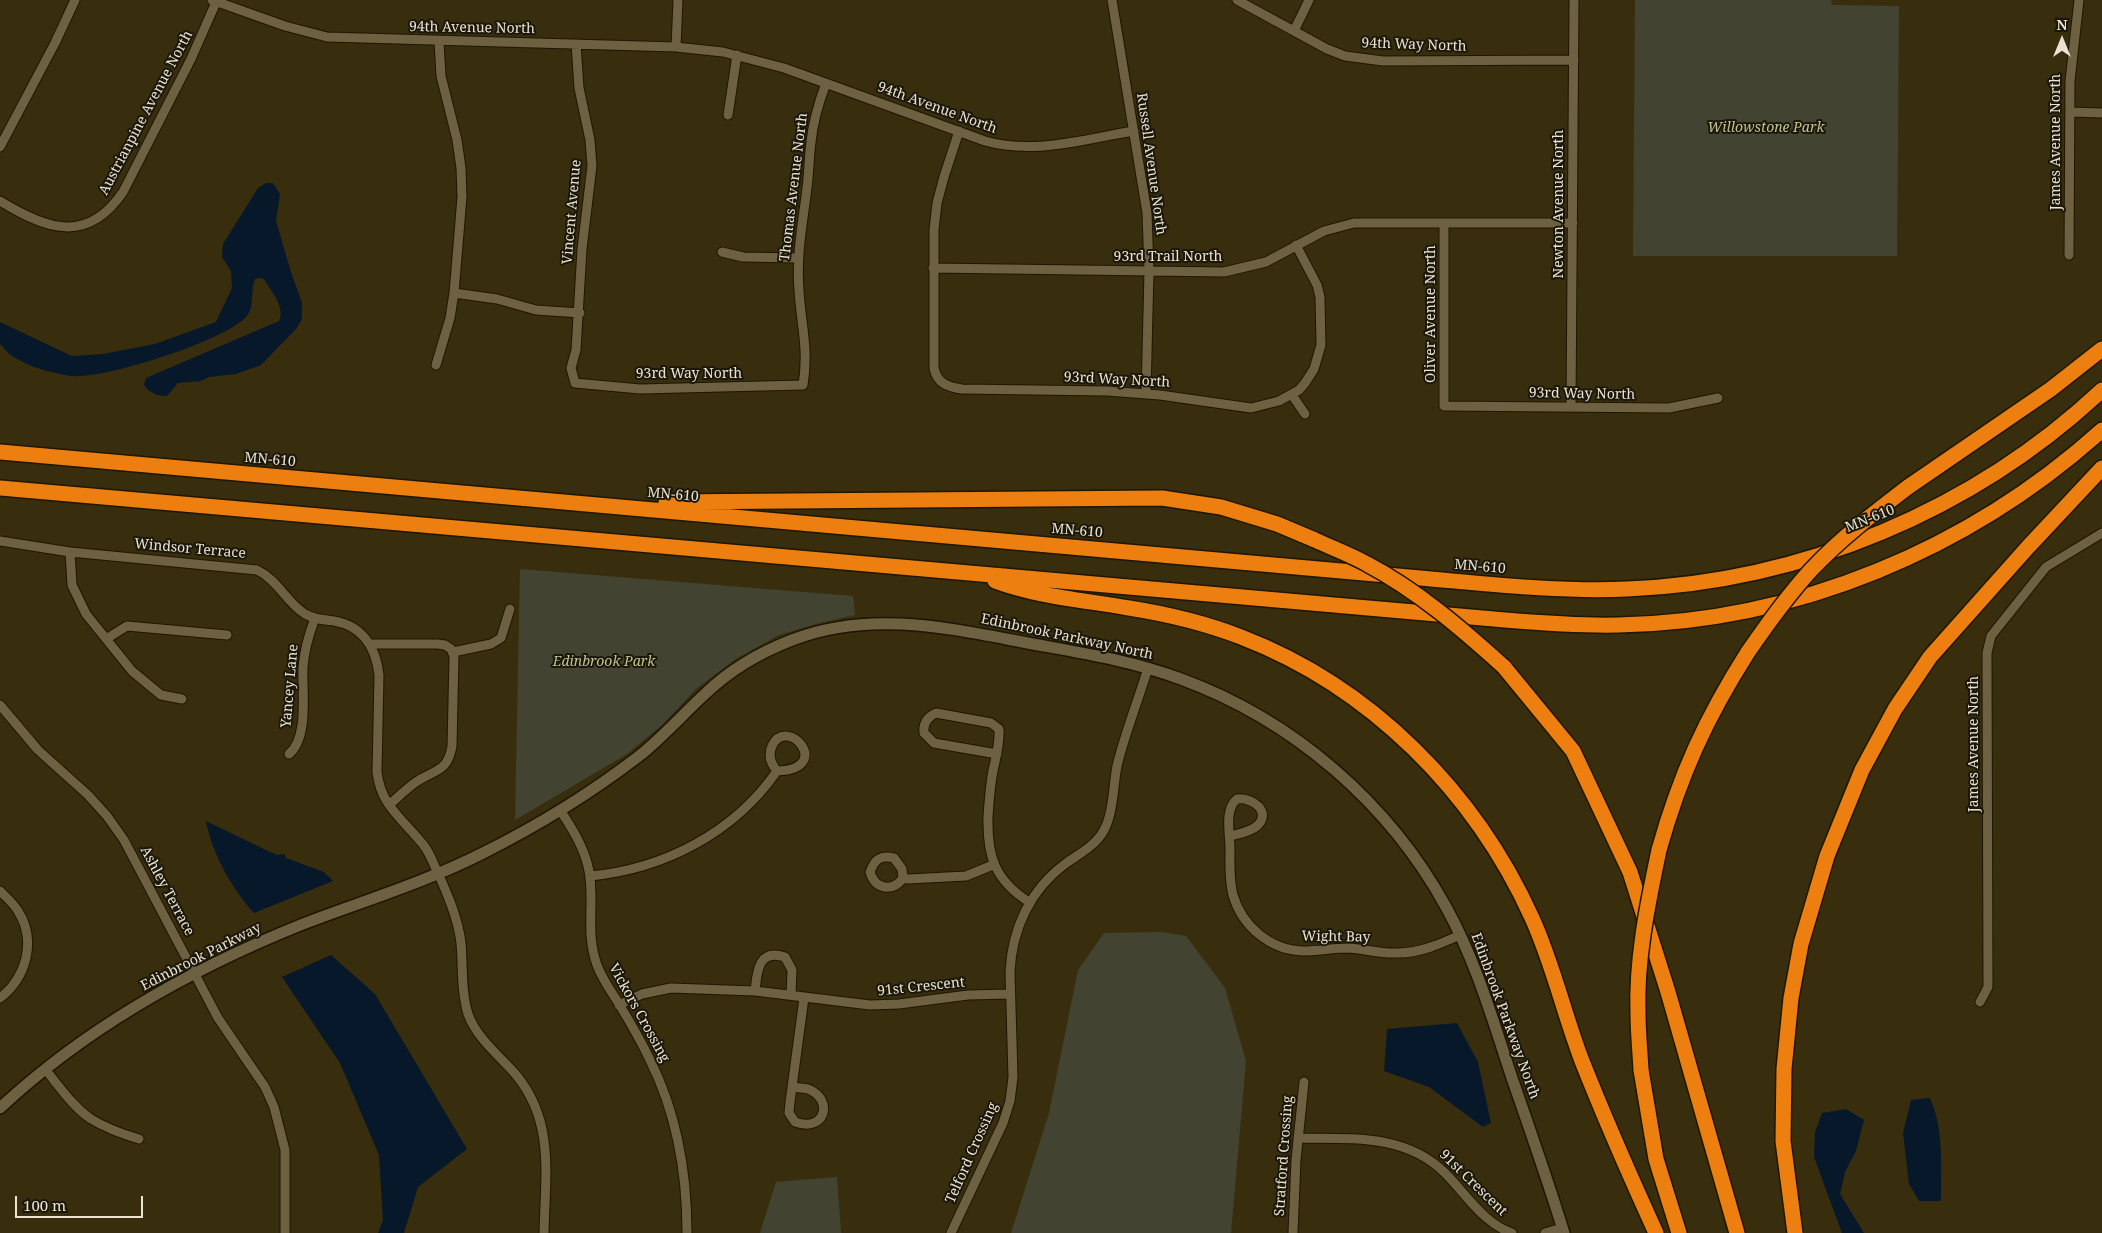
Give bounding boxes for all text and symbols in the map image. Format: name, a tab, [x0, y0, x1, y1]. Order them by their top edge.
north arrow	[2037, 15, 2087, 65]
text: N	[2056, 15, 2068, 34]
street label: 94th Avenue North	[409, 19, 535, 37]
street label: Austrianpine Avenue North	[95, 28, 197, 198]
street label: 94th Way North	[1361, 35, 1467, 55]
street label: James Avenue North	[2048, 74, 2064, 210]
street label: 94th Avenue North	[875, 79, 999, 137]
street label: Russell Avenue North	[1133, 92, 1169, 236]
street label: Thomas Avenue North	[777, 112, 811, 262]
park label: Willowstone Park	[1708, 120, 1824, 136]
street label: Newton Avenue North	[1551, 130, 1567, 278]
street label: Vincent Avenue	[559, 159, 585, 265]
street label: Oliver Avenue North	[1423, 245, 1439, 383]
street label: 93rd Trail North	[1114, 249, 1222, 265]
street label: 93rd Way North	[636, 366, 742, 382]
street label: 93rd Way North	[1063, 369, 1171, 391]
street label: 93rd Way North	[1529, 385, 1635, 403]
street label: MN-610	[244, 449, 296, 471]
street label: MN-610	[647, 484, 699, 506]
street label: MN-610	[1843, 502, 1897, 536]
street label: MN-610	[1051, 520, 1103, 542]
street label: Windsor Terrace	[134, 536, 246, 562]
street label: MN-610	[1454, 556, 1506, 578]
street label: Edinbrook Parkway North	[979, 611, 1155, 663]
street label: Yancey Lane	[278, 643, 302, 729]
park label: Edinbrook Park	[553, 654, 655, 670]
street label: James Avenue North	[1966, 676, 1982, 812]
street label: Ashley Terrace	[136, 843, 198, 939]
street label: Edinbrook Parkway	[138, 919, 264, 995]
street label: Wight Bay	[1301, 928, 1371, 946]
street label: Edinbrook Parkway North	[1467, 931, 1543, 1101]
street label: Vickors Crossing	[605, 961, 673, 1065]
street label: 91st Crescent	[876, 974, 966, 1000]
street label: Stratford Crossing	[1271, 1095, 1297, 1217]
street label: Telford Crossing	[942, 1100, 1002, 1206]
street label: 91st Crescent	[1436, 1146, 1510, 1220]
scale bar	[18, 1186, 145, 1218]
text: 100 m	[23, 1195, 66, 1215]

